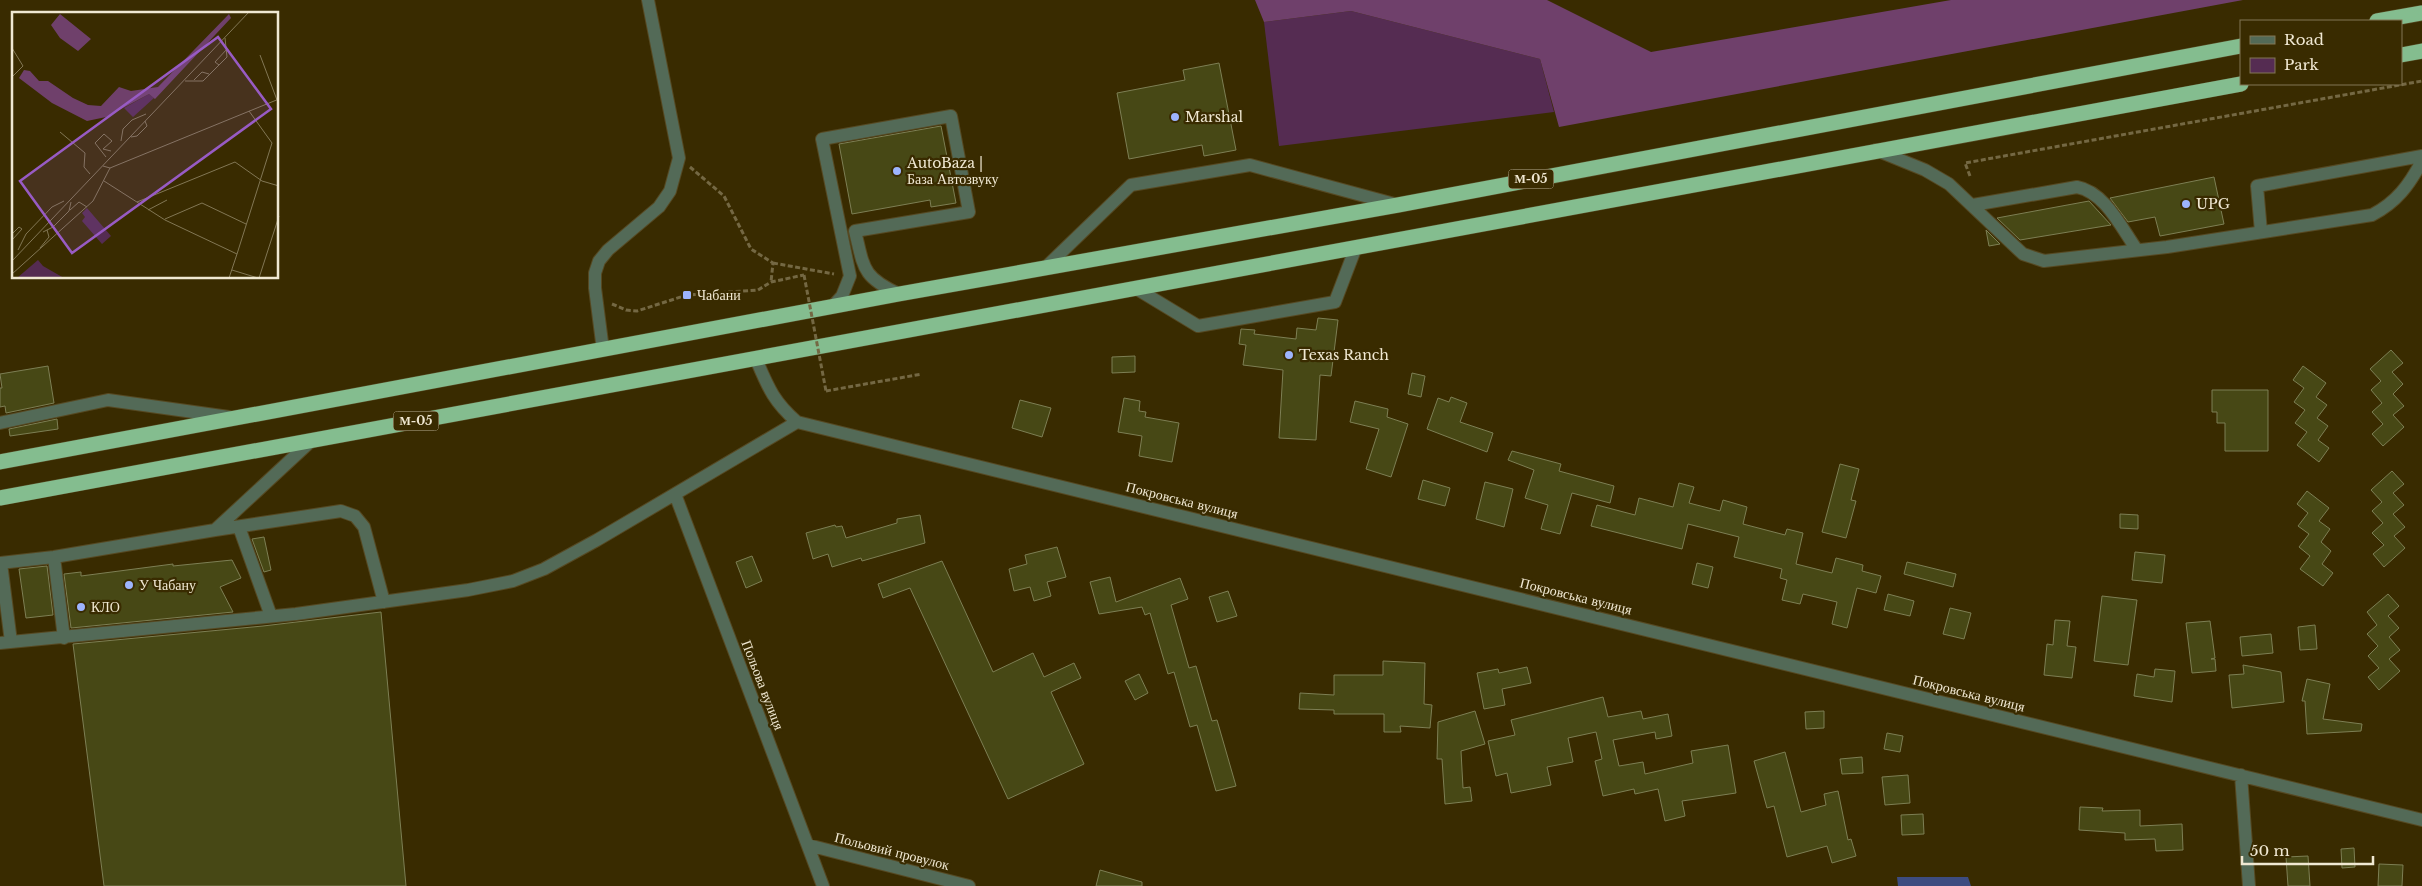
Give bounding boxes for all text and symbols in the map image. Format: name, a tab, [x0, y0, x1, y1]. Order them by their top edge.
inset map	[12, 12, 279, 279]
legend	[2240, 20, 2402, 85]
text: Road	[2284, 30, 2324, 49]
text: Park	[2284, 55, 2320, 74]
place label: Marshal	[1185, 108, 1243, 126]
marker: Marshal	[1169, 111, 1181, 123]
place label: AutoBaza | База Автозвуку	[906, 154, 999, 188]
marker: AutoBaza | База Автозвуку	[891, 165, 903, 177]
road number: М-05	[1508, 170, 1554, 188]
place label: UPG	[2196, 195, 2230, 213]
marker: UPG	[2180, 198, 2192, 210]
place label: Чабани	[697, 286, 741, 304]
marker: Чабани	[681, 289, 693, 301]
place label: Texas Ranch	[1299, 346, 1389, 364]
marker: Texas Ranch	[1283, 349, 1295, 361]
road number: М-05	[394, 412, 438, 431]
street label: Покровська вулиця	[1124, 477, 1240, 523]
street label: Покровська вулиця	[1518, 573, 1634, 619]
place label: У Чабану	[139, 576, 196, 594]
marker: У Чабану	[123, 579, 135, 591]
place label: КЛО	[91, 598, 120, 616]
marker: КЛО	[75, 601, 87, 613]
street label: Польова вулиця	[738, 637, 789, 733]
street label: Покровська вулиця	[1911, 670, 2027, 716]
street label: Польовий провулок	[833, 828, 951, 874]
scale bar	[2242, 834, 2373, 866]
text: 50 m	[2250, 841, 2290, 860]

